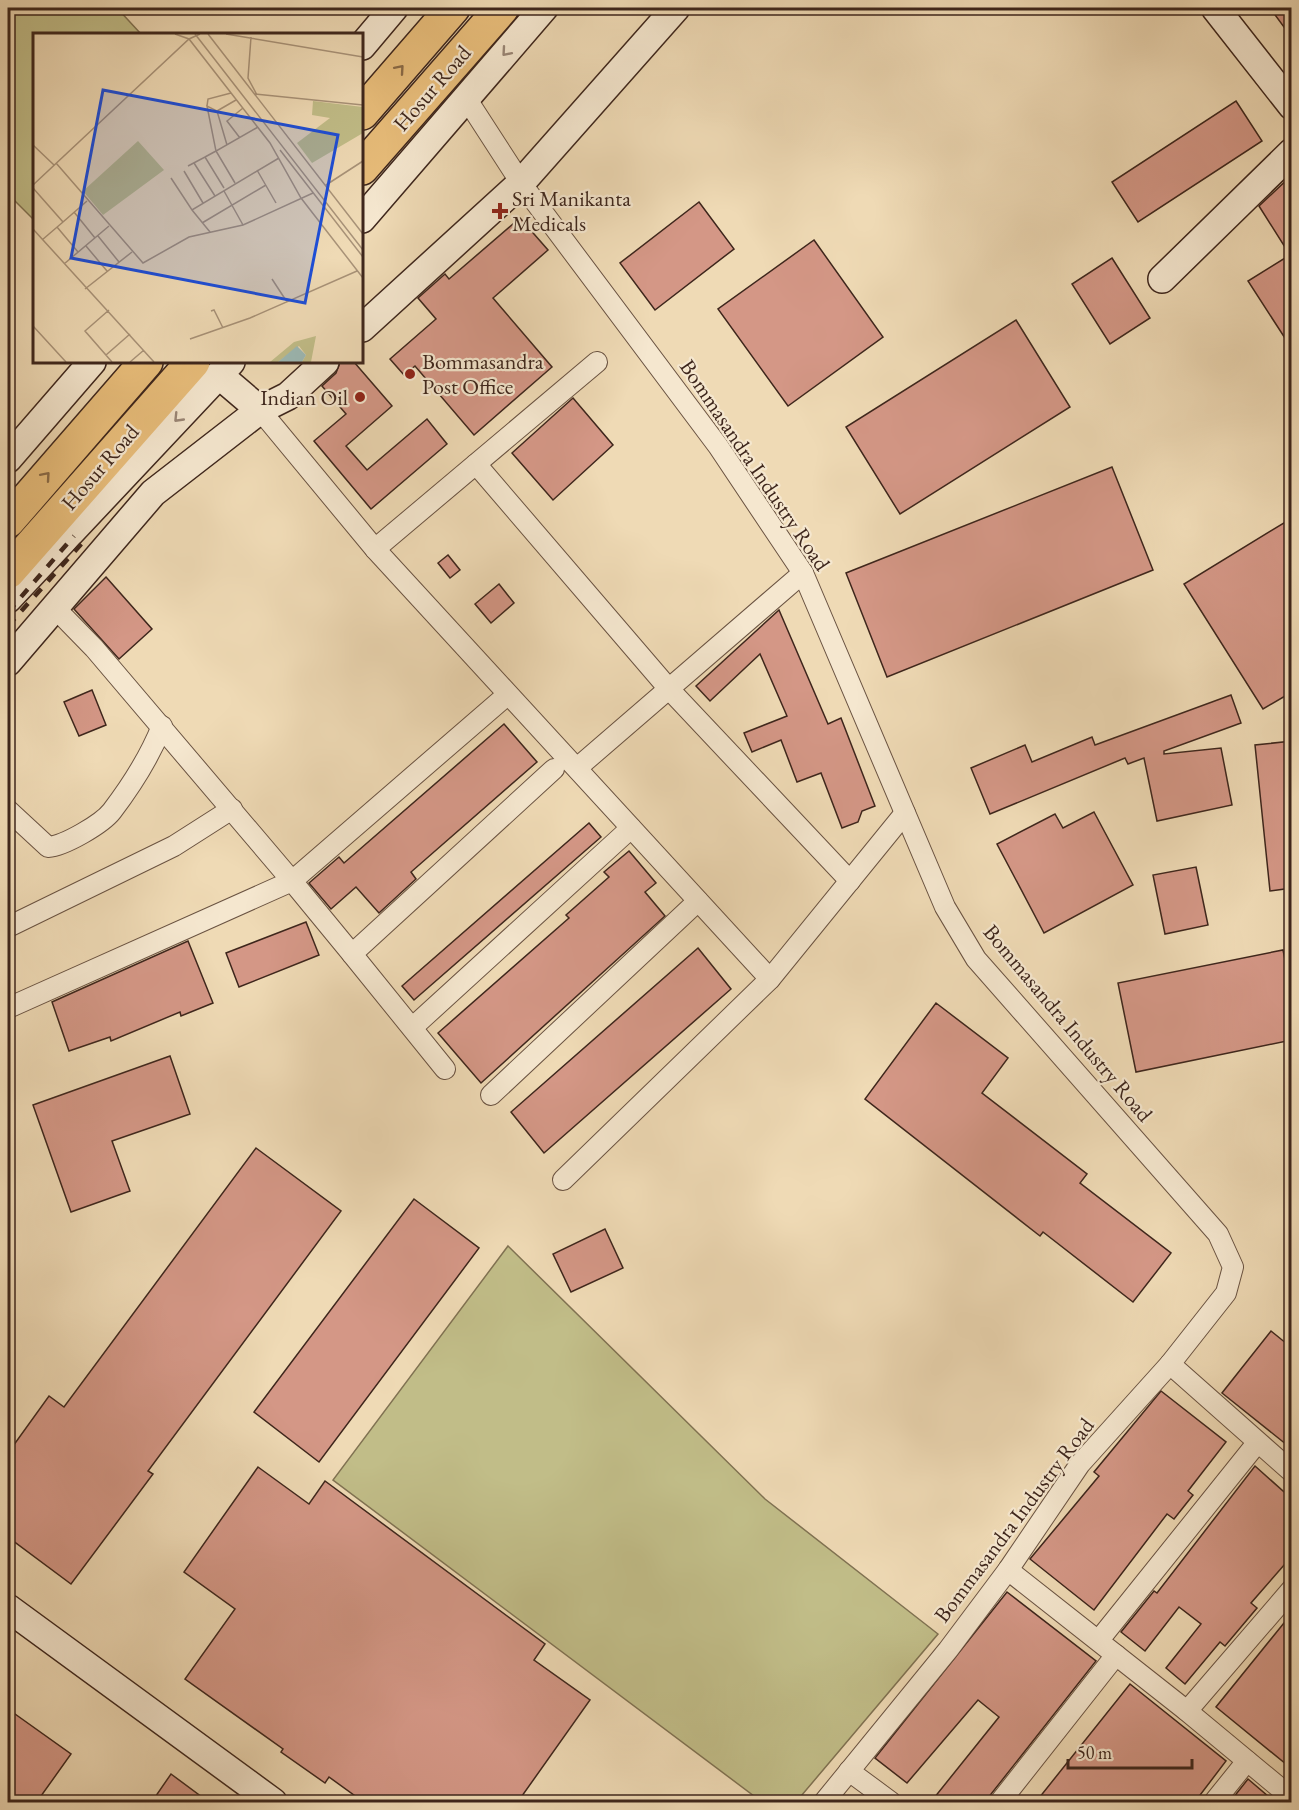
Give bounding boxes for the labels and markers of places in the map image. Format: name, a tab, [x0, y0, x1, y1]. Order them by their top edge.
place label: Sri Manikanta Medicals	[512, 184, 631, 238]
marker: Sri Manikanta Medicals	[493, 204, 507, 218]
place label: Bommasandra Post Office	[422, 347, 544, 401]
marker: Bommasandra Post Office	[403, 367, 417, 381]
place label: Indian Oil	[260, 383, 348, 412]
marker: Indian Oil	[353, 390, 367, 404]

